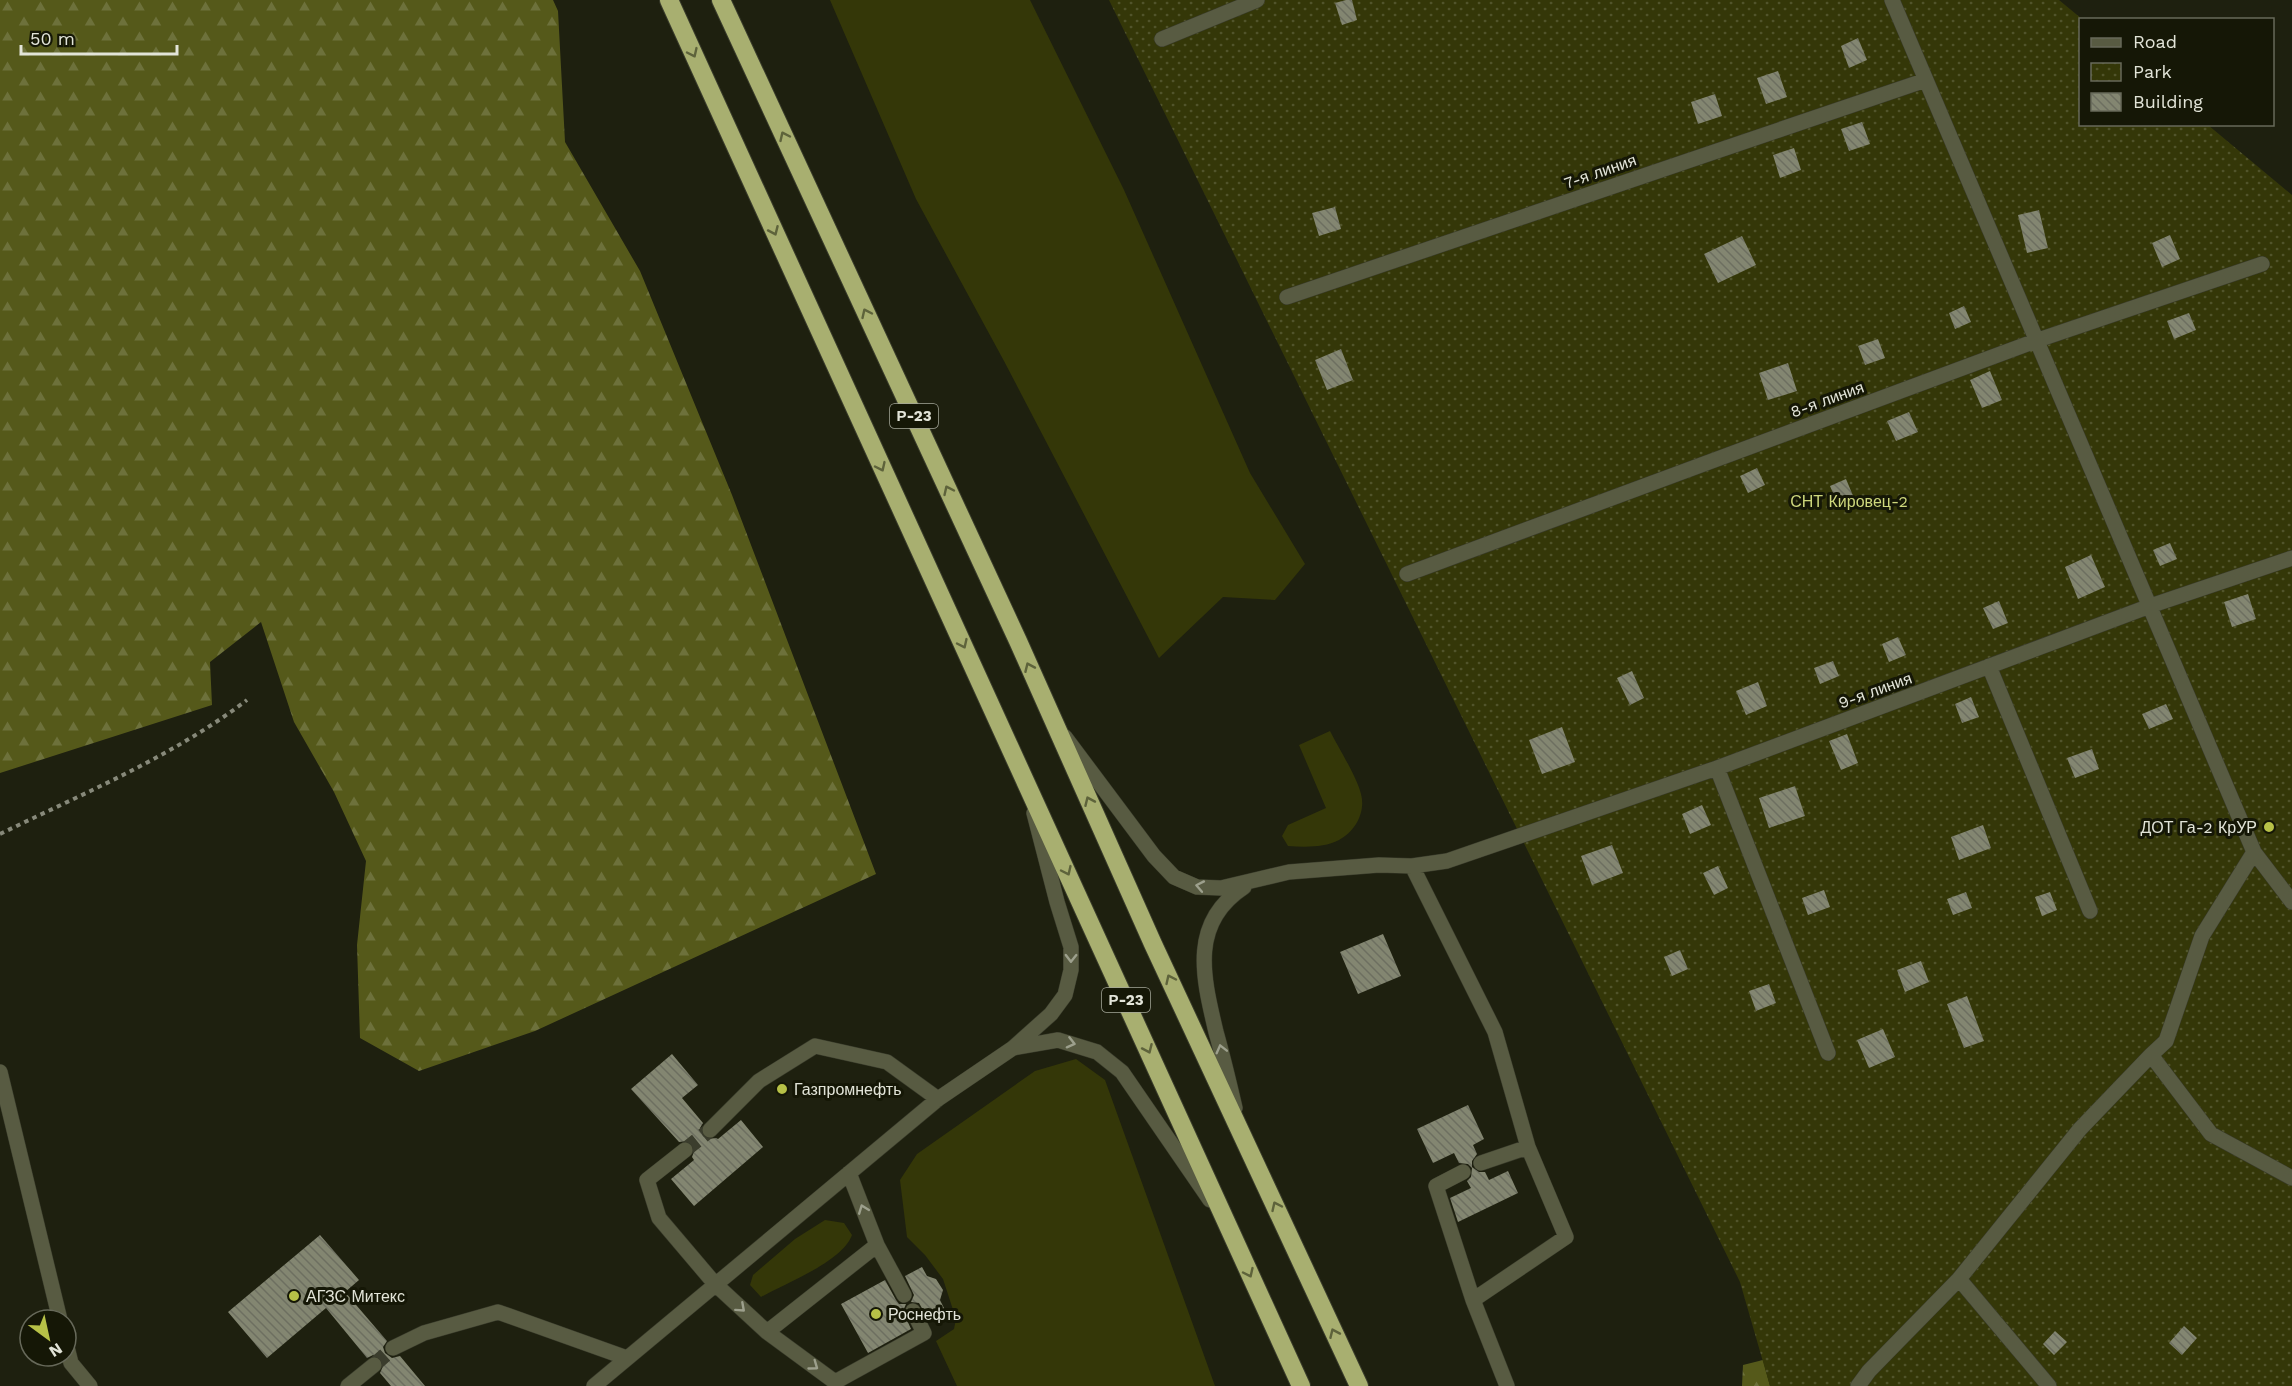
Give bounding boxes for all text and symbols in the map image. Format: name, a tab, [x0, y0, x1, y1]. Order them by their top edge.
scale bar	[21, 18, 177, 56]
legend	[2079, 18, 2274, 126]
text: 50 m	[30, 28, 75, 49]
text: Road	[2133, 31, 2177, 52]
one-way arrow	[686, 47, 698, 58]
text: Park	[2133, 61, 2172, 82]
text: Building	[2133, 91, 2203, 112]
one-way arrow	[779, 131, 791, 142]
street label: 7-я линия	[1562, 150, 1639, 193]
one-way arrow	[767, 224, 779, 235]
one-way arrow	[861, 308, 873, 319]
street label: 8-я линия	[1788, 377, 1867, 422]
road number: Р-23	[890, 404, 938, 428]
one-way arrow	[874, 460, 886, 471]
one-way arrow	[943, 485, 955, 496]
park label: СНТ Кировец-2	[1790, 492, 1908, 511]
one-way arrow	[955, 637, 967, 648]
one-way arrow	[1024, 662, 1036, 673]
street label: 9-я линия	[1836, 668, 1915, 713]
one-way arrow	[1084, 797, 1096, 808]
place label: ДОТ Га-2 КрУР	[2140, 818, 2257, 837]
marker: ДОТ Га-2 КрУР	[2262, 820, 2276, 834]
one-way arrow	[1060, 865, 1072, 876]
one-way arrow	[1195, 880, 1205, 893]
one-way arrow	[1065, 954, 1077, 963]
one-way arrow	[1165, 974, 1177, 985]
road number: Р-23	[1102, 988, 1150, 1012]
one-way arrow	[1066, 1036, 1076, 1049]
one-way arrow	[1141, 1043, 1153, 1054]
one-way arrow	[1215, 1045, 1228, 1055]
place label: Газпромнефть	[794, 1080, 902, 1099]
marker: Газпромнефть	[775, 1082, 789, 1096]
one-way arrow	[1272, 1201, 1284, 1212]
one-way arrow	[858, 1204, 870, 1215]
one-way arrow	[1241, 1267, 1253, 1278]
place label: АГЗС Митекс	[306, 1287, 405, 1306]
marker: АГЗС Митекс	[287, 1289, 301, 1303]
one-way arrow	[734, 1301, 745, 1312]
place label: Роснефть	[888, 1305, 961, 1324]
marker: Роснефть	[869, 1307, 883, 1321]
north arrow	[18, 1308, 78, 1368]
one-way arrow	[1330, 1328, 1342, 1339]
text: N	[46, 1339, 66, 1361]
one-way arrow	[808, 1359, 819, 1370]

